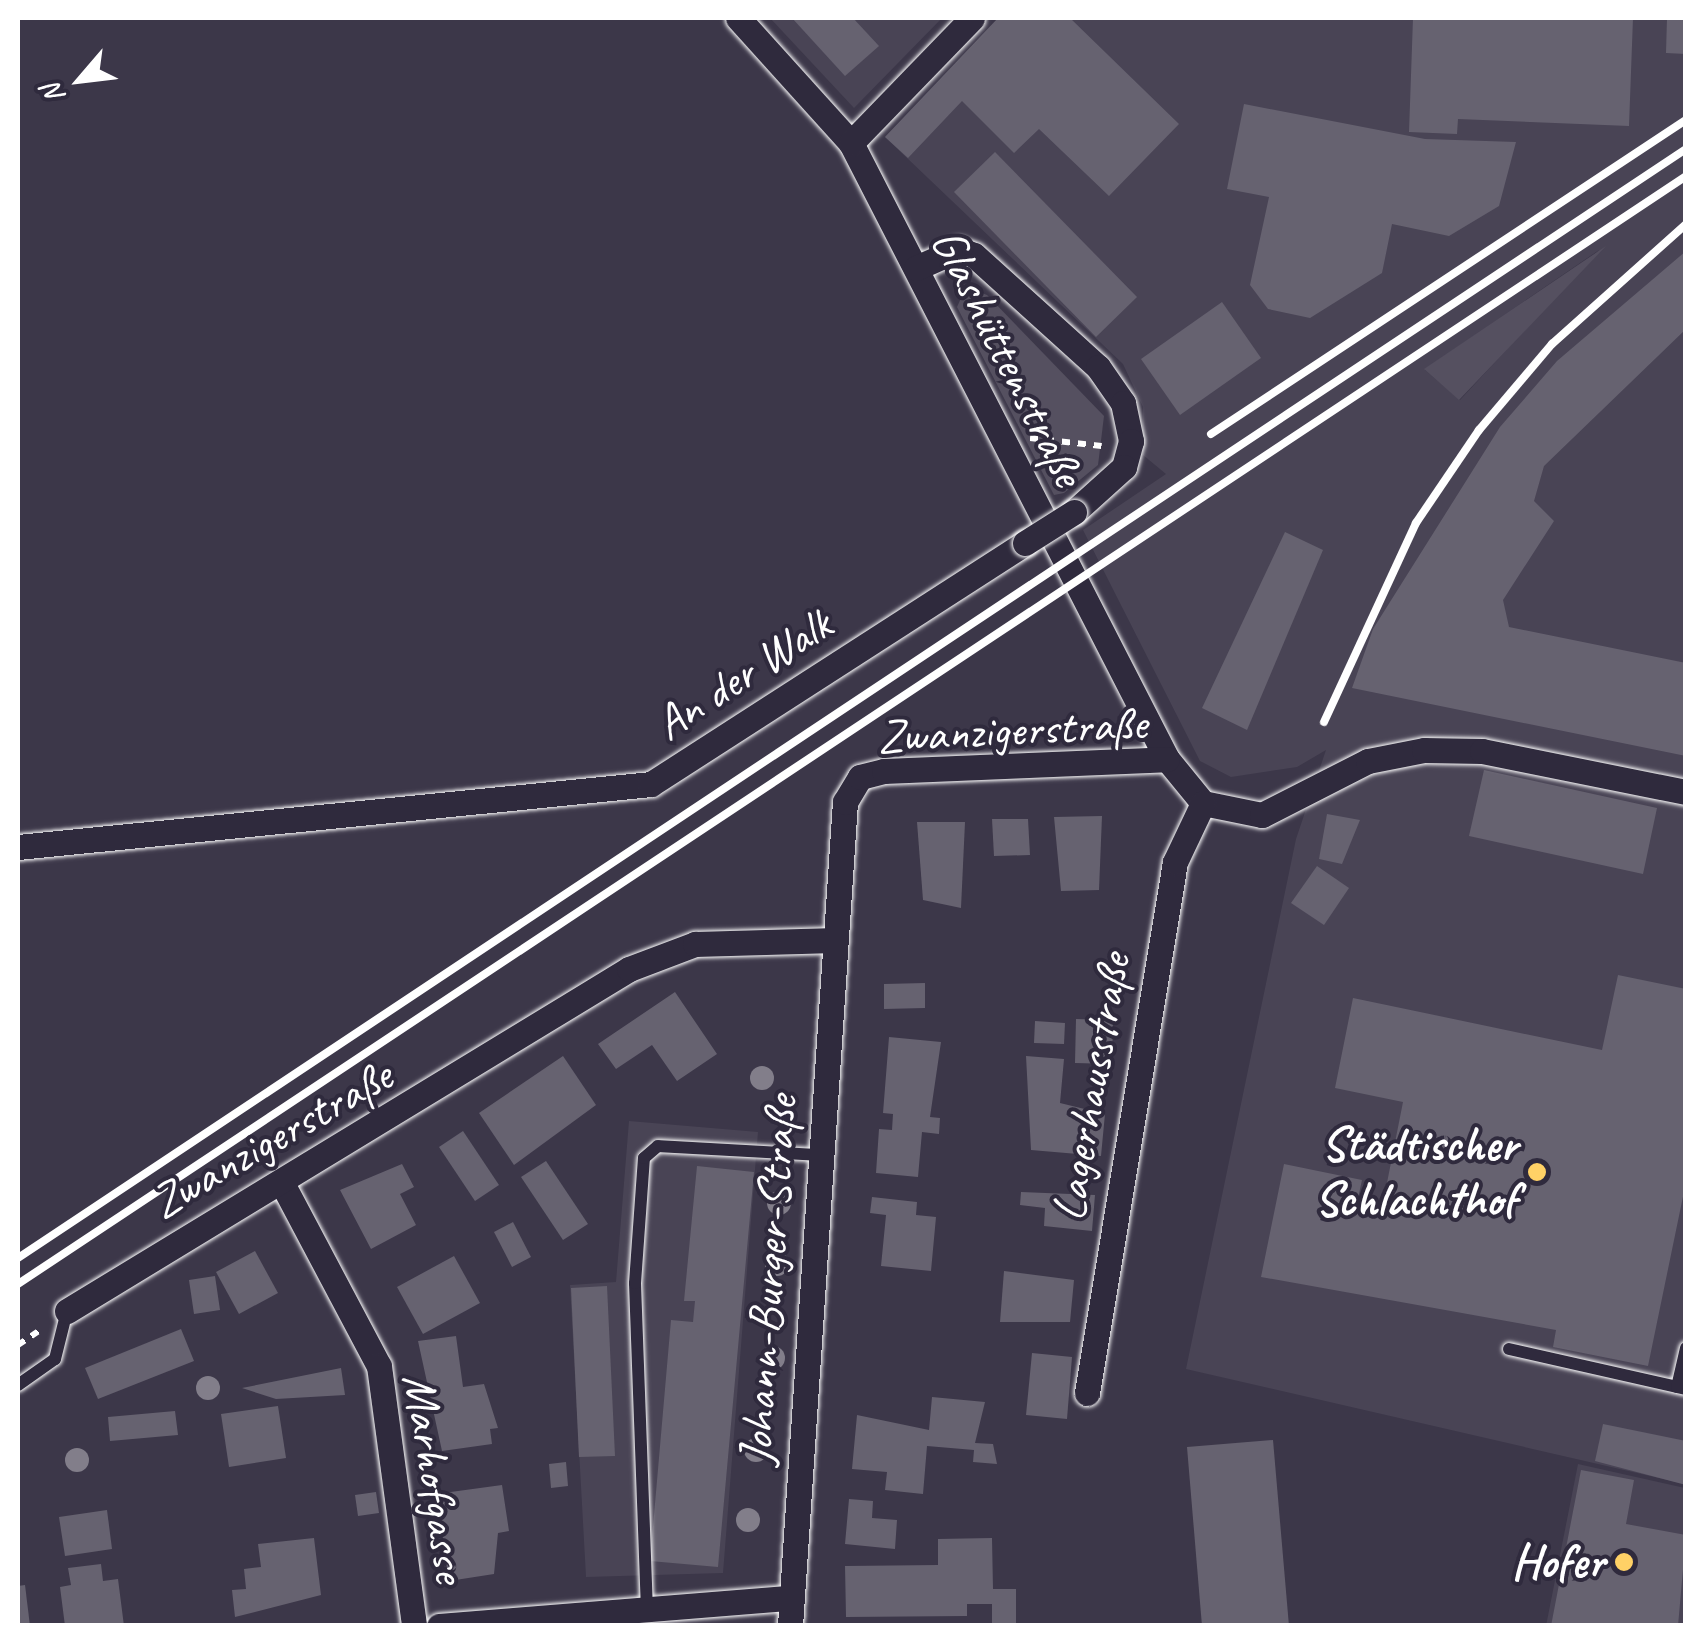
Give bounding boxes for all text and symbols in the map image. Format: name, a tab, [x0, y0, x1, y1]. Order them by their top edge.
north arrow	[30, 30, 130, 130]
text: N	[34, 78, 73, 110]
street label: Glashüttenstraße	[918, 219, 1098, 495]
street label: An der Walk	[643, 595, 843, 753]
street label: Zwanzigerstraße	[876, 694, 1148, 766]
street label: Lagerhausstraße	[1039, 949, 1143, 1225]
street label: Zwanzigerstraße	[140, 1047, 402, 1231]
street label: Johann-Burger-Straße	[726, 1093, 810, 1467]
place label: Städtischer Schlachthof	[1314, 1115, 1517, 1228]
marker: Städtischer Schlachthof	[1526, 1161, 1548, 1183]
street label: Marhofgasse	[390, 1370, 480, 1586]
place label: Hofer	[1511, 1533, 1604, 1591]
marker: Hofer	[1613, 1551, 1635, 1573]

